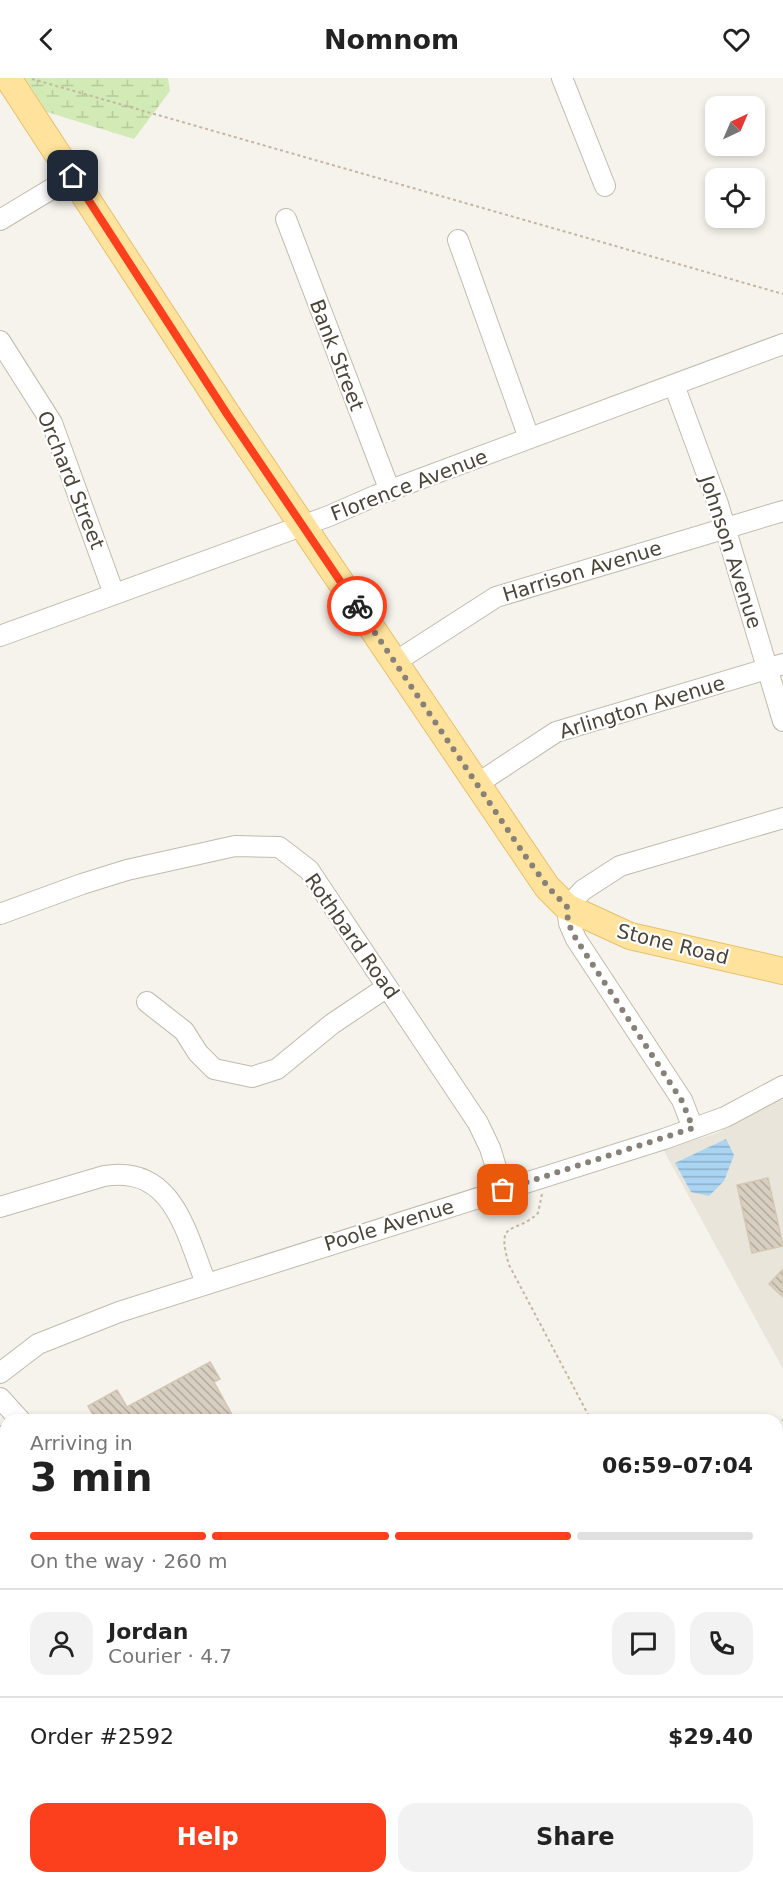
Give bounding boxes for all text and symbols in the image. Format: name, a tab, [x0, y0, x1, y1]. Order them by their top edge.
icon: back	[30, 23, 63, 56]
icon: heart	[720, 23, 753, 56]
text: Nomnom	[324, 24, 459, 55]
north arrow	[705, 96, 765, 156]
map controls	[705, 96, 765, 228]
pin	[47, 150, 98, 201]
icon: home	[56, 159, 89, 192]
button: locate	[705, 168, 765, 228]
street label: Bank Street	[305, 296, 369, 414]
street label: Orchard Street	[32, 407, 110, 553]
street label: Florence Avenue	[327, 444, 491, 526]
street label: Johnson Avenue	[694, 471, 767, 632]
street label: Harrison Avenue	[500, 535, 664, 607]
courier	[327, 576, 387, 636]
icon: bike	[341, 590, 374, 623]
street label: Arlington Avenue	[556, 670, 728, 744]
street label: Rothbard Road	[300, 869, 404, 1003]
street label: Stone Road	[615, 919, 731, 969]
pin	[477, 1164, 528, 1215]
icon: bag	[486, 1173, 519, 1206]
street label: Poole Avenue	[321, 1194, 457, 1256]
text: Arriving in	[30, 1431, 133, 1455]
text: 06:59–07:04	[602, 1453, 753, 1478]
text: 3 min	[30, 1455, 152, 1500]
text: On the way · 260 m	[30, 1549, 228, 1573]
button: person	[30, 1612, 93, 1675]
button: chat	[612, 1612, 675, 1675]
button: phone	[690, 1612, 753, 1675]
text: Jordan	[108, 1619, 188, 1644]
text: Courier · 4.7	[108, 1644, 232, 1668]
text: Order #2592	[30, 1724, 174, 1749]
text: $29.40	[668, 1724, 753, 1749]
button: Help	[30, 1803, 386, 1872]
button: Share	[398, 1803, 753, 1872]

